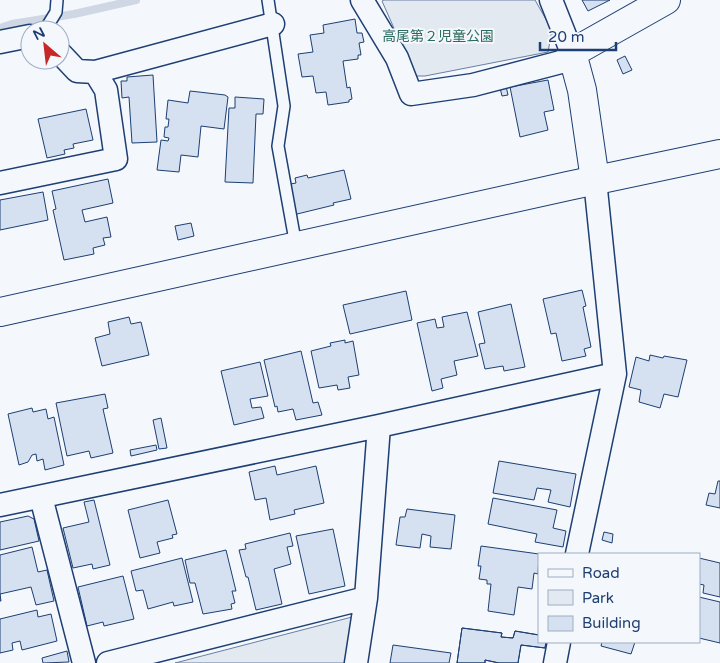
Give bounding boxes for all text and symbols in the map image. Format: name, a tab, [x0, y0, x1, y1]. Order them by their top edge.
north arrow	[20, 20, 70, 70]
scale bar	[540, 20, 616, 52]
text: N	[30, 24, 48, 44]
park label: 高尾第２児童公園	[382, 28, 494, 45]
text: 20 m	[548, 28, 585, 46]
legend	[538, 553, 700, 643]
text: Road	[582, 564, 620, 582]
text: Park	[582, 589, 614, 607]
text: Building	[582, 614, 641, 632]

